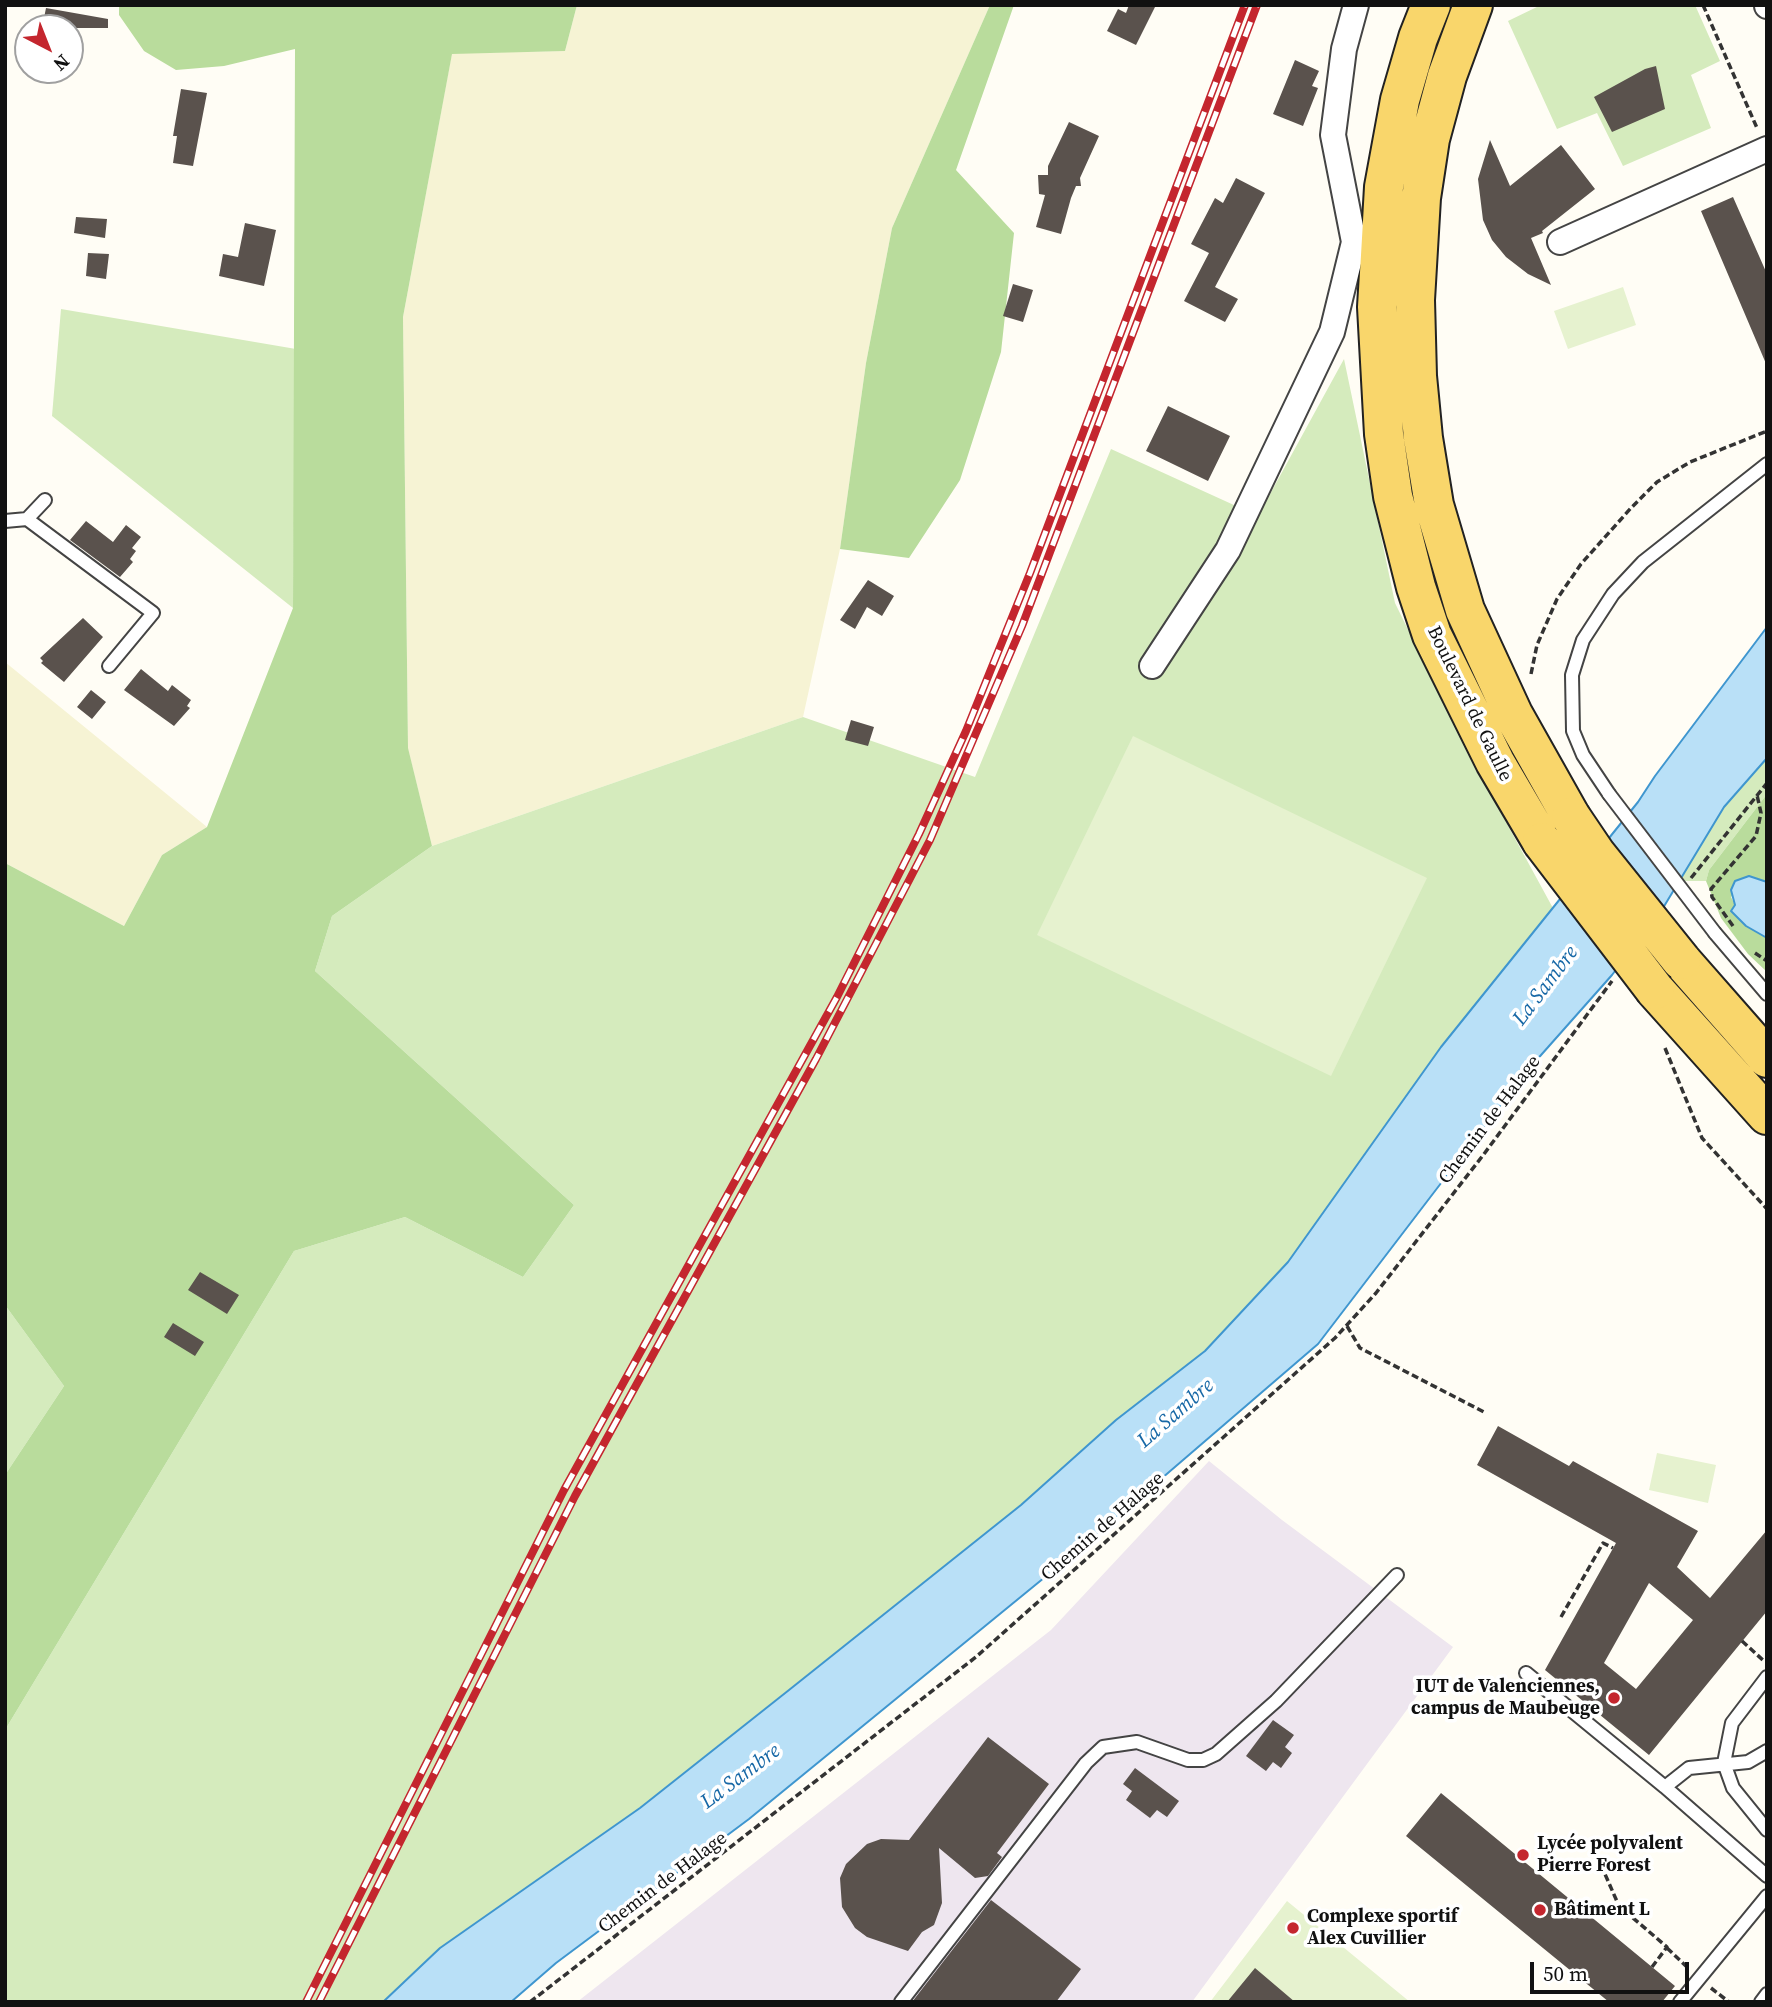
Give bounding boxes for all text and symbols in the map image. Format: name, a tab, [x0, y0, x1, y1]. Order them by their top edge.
north arrow	[14, 14, 84, 84]
text: N	[48, 49, 76, 77]
street label: Boulevard de Gaulle	[1422, 623, 1516, 785]
water label: La Sambre	[1508, 941, 1584, 1031]
street label: Chemin de Halage	[1434, 1051, 1546, 1189]
water label: La Sambre	[1133, 1374, 1219, 1454]
street label: Chemin de Halage	[1037, 1467, 1169, 1587]
place label: IUT de Valenciennes, campus de Maubeuge	[1411, 1676, 1600, 1720]
marker: IUT de Valenciennes, campus de Maubeuge	[1606, 1690, 1622, 1706]
water label: La Sambre	[696, 1739, 786, 1815]
street label: Chemin de Halage	[594, 1827, 732, 1939]
place label: Lycée polyvalent Pierre Forest	[1537, 1833, 1683, 1877]
marker: Lycée polyvalent Pierre Forest	[1515, 1847, 1531, 1863]
place label: Bâtiment L	[1554, 1899, 1650, 1921]
marker: Bâtiment L	[1532, 1902, 1548, 1918]
place label: Complexe sportif Alex Cuvillier	[1307, 1906, 1458, 1950]
marker: Complexe sportif Alex Cuvillier	[1285, 1920, 1301, 1936]
scale bar	[1534, 1948, 1693, 1992]
text: 50 m	[1543, 1959, 1588, 1988]

